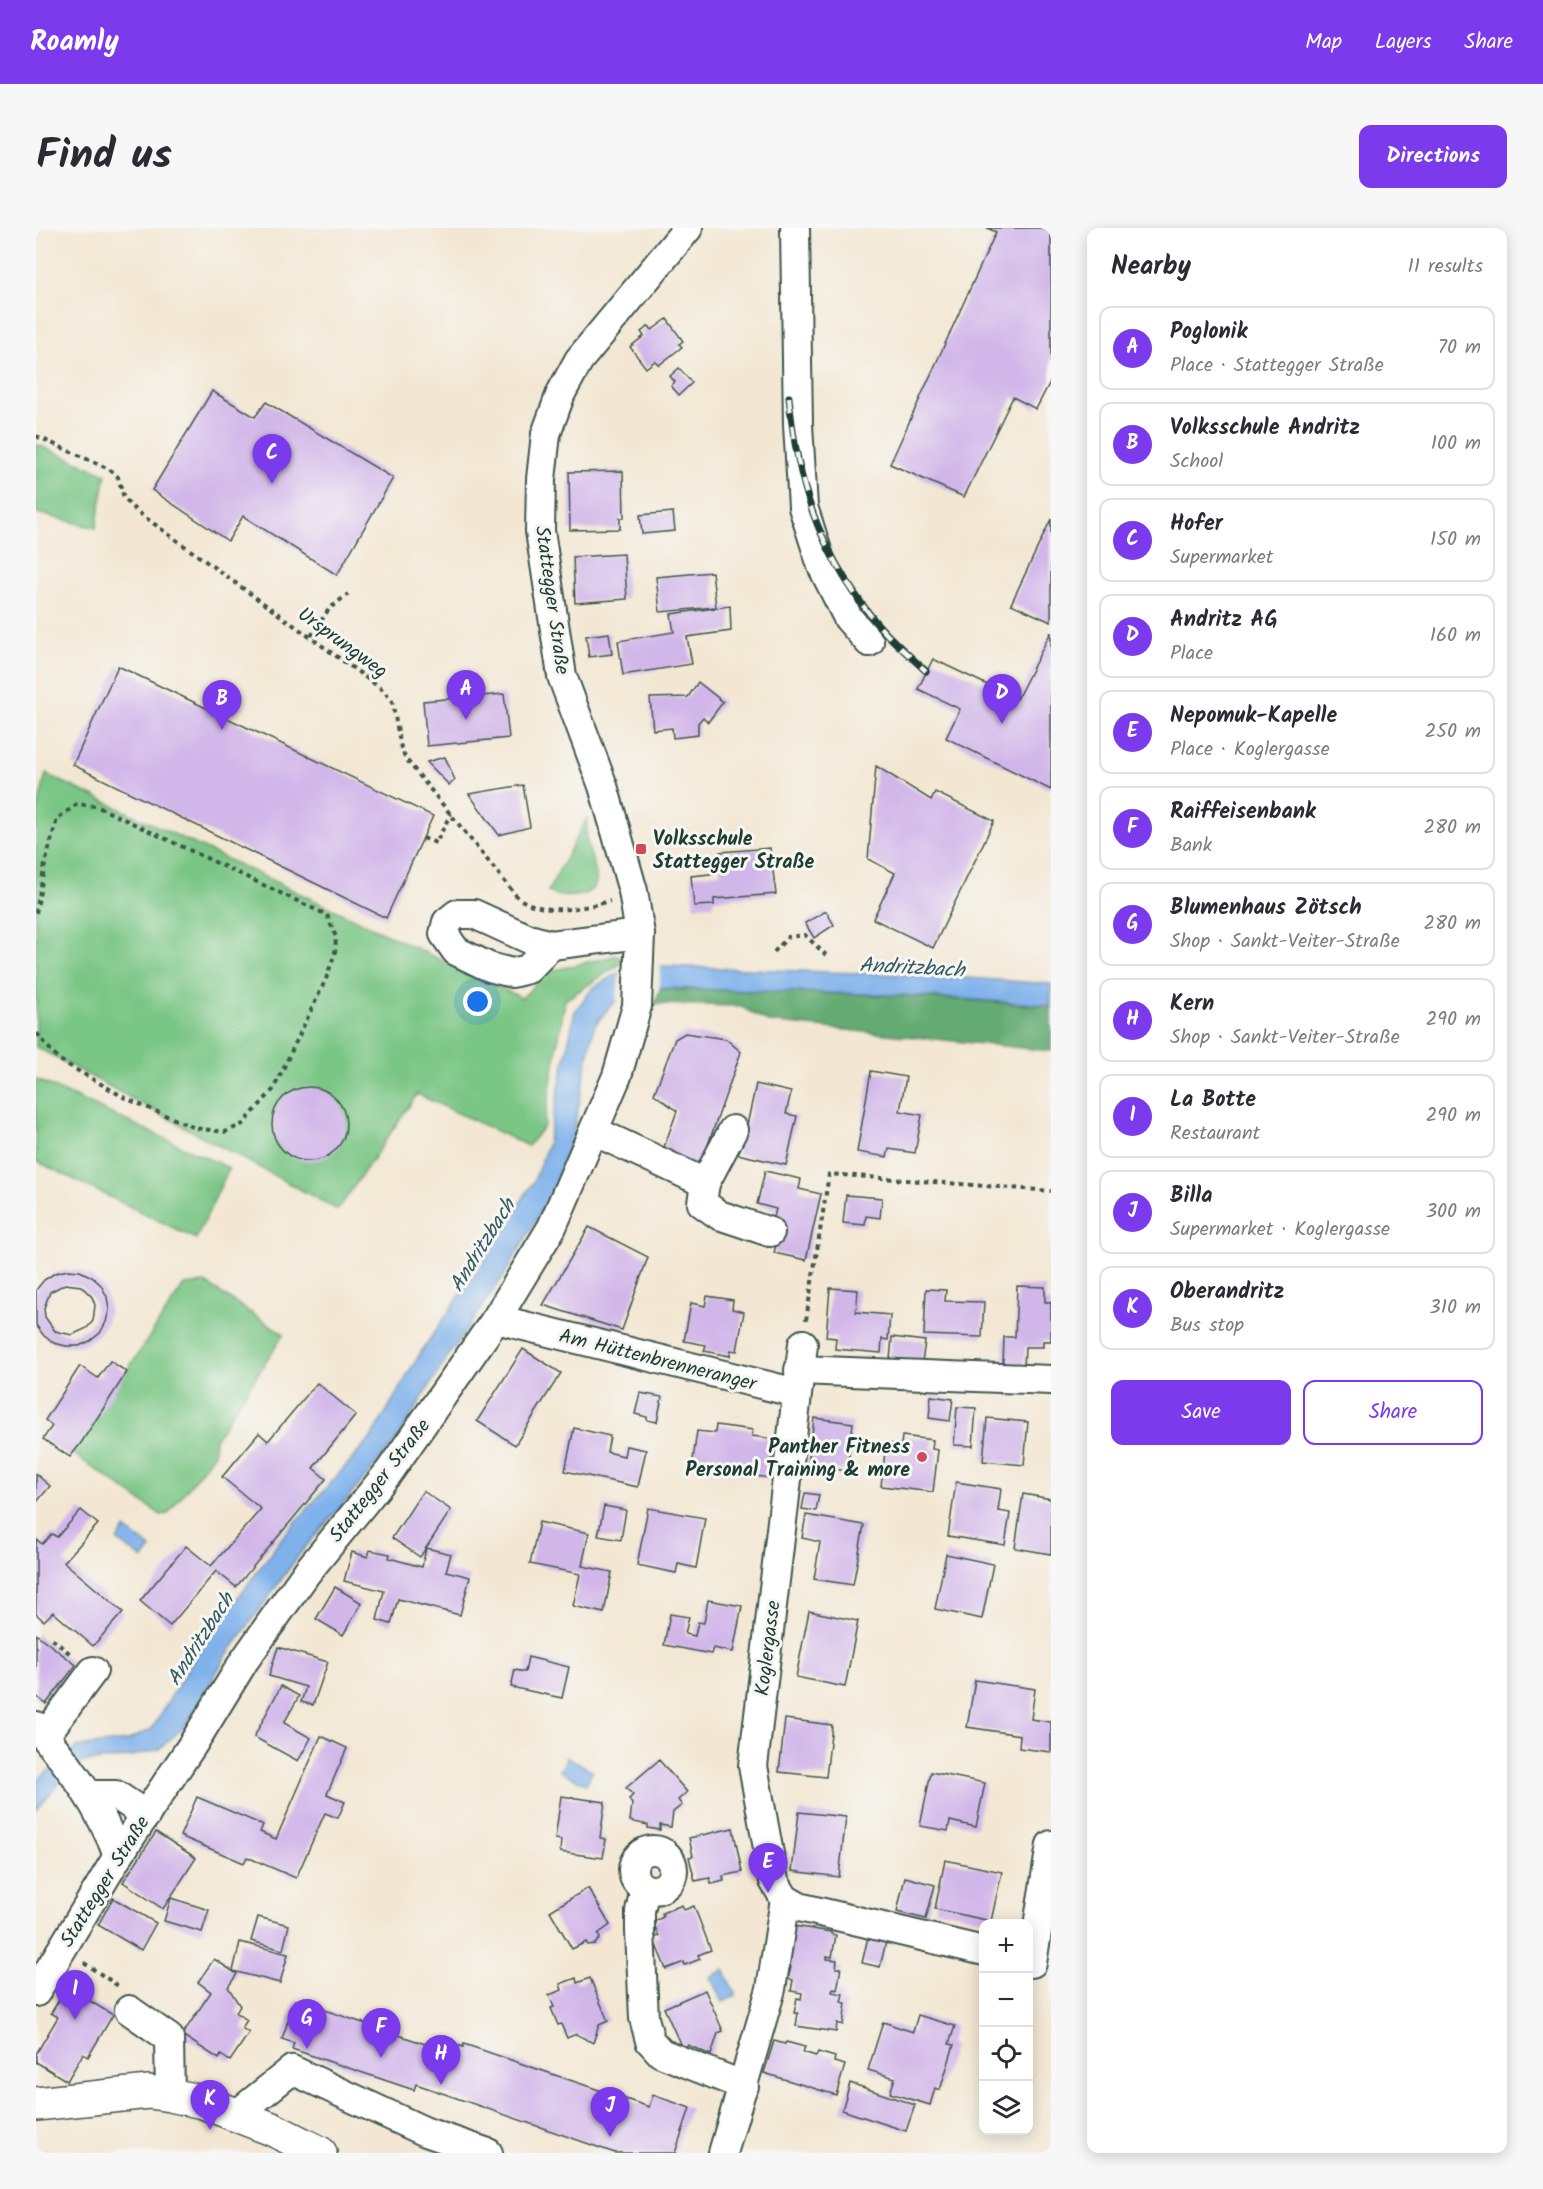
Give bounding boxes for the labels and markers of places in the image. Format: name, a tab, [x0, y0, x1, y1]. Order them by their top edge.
pin: C	[252, 434, 292, 484]
pin: A	[446, 670, 486, 720]
pin: D	[982, 674, 1022, 724]
pin: B	[202, 680, 242, 730]
place label: Volksschule Stattegger Straße	[653, 824, 814, 879]
marker: Volksschule Stattegger Straße	[634, 842, 648, 856]
place label: Panther Fitness Personal Training & more	[685, 1432, 911, 1487]
marker: Panther Fitness Personal Training & more	[915, 1450, 929, 1464]
pin: E	[748, 1844, 788, 1893]
pin: I	[56, 1970, 94, 2020]
pin: G	[288, 2000, 326, 2049]
pin: F	[362, 2008, 400, 2058]
pin: H	[422, 2036, 460, 2085]
pin: K	[190, 2080, 230, 2130]
pin: J	[590, 2088, 630, 2137]

